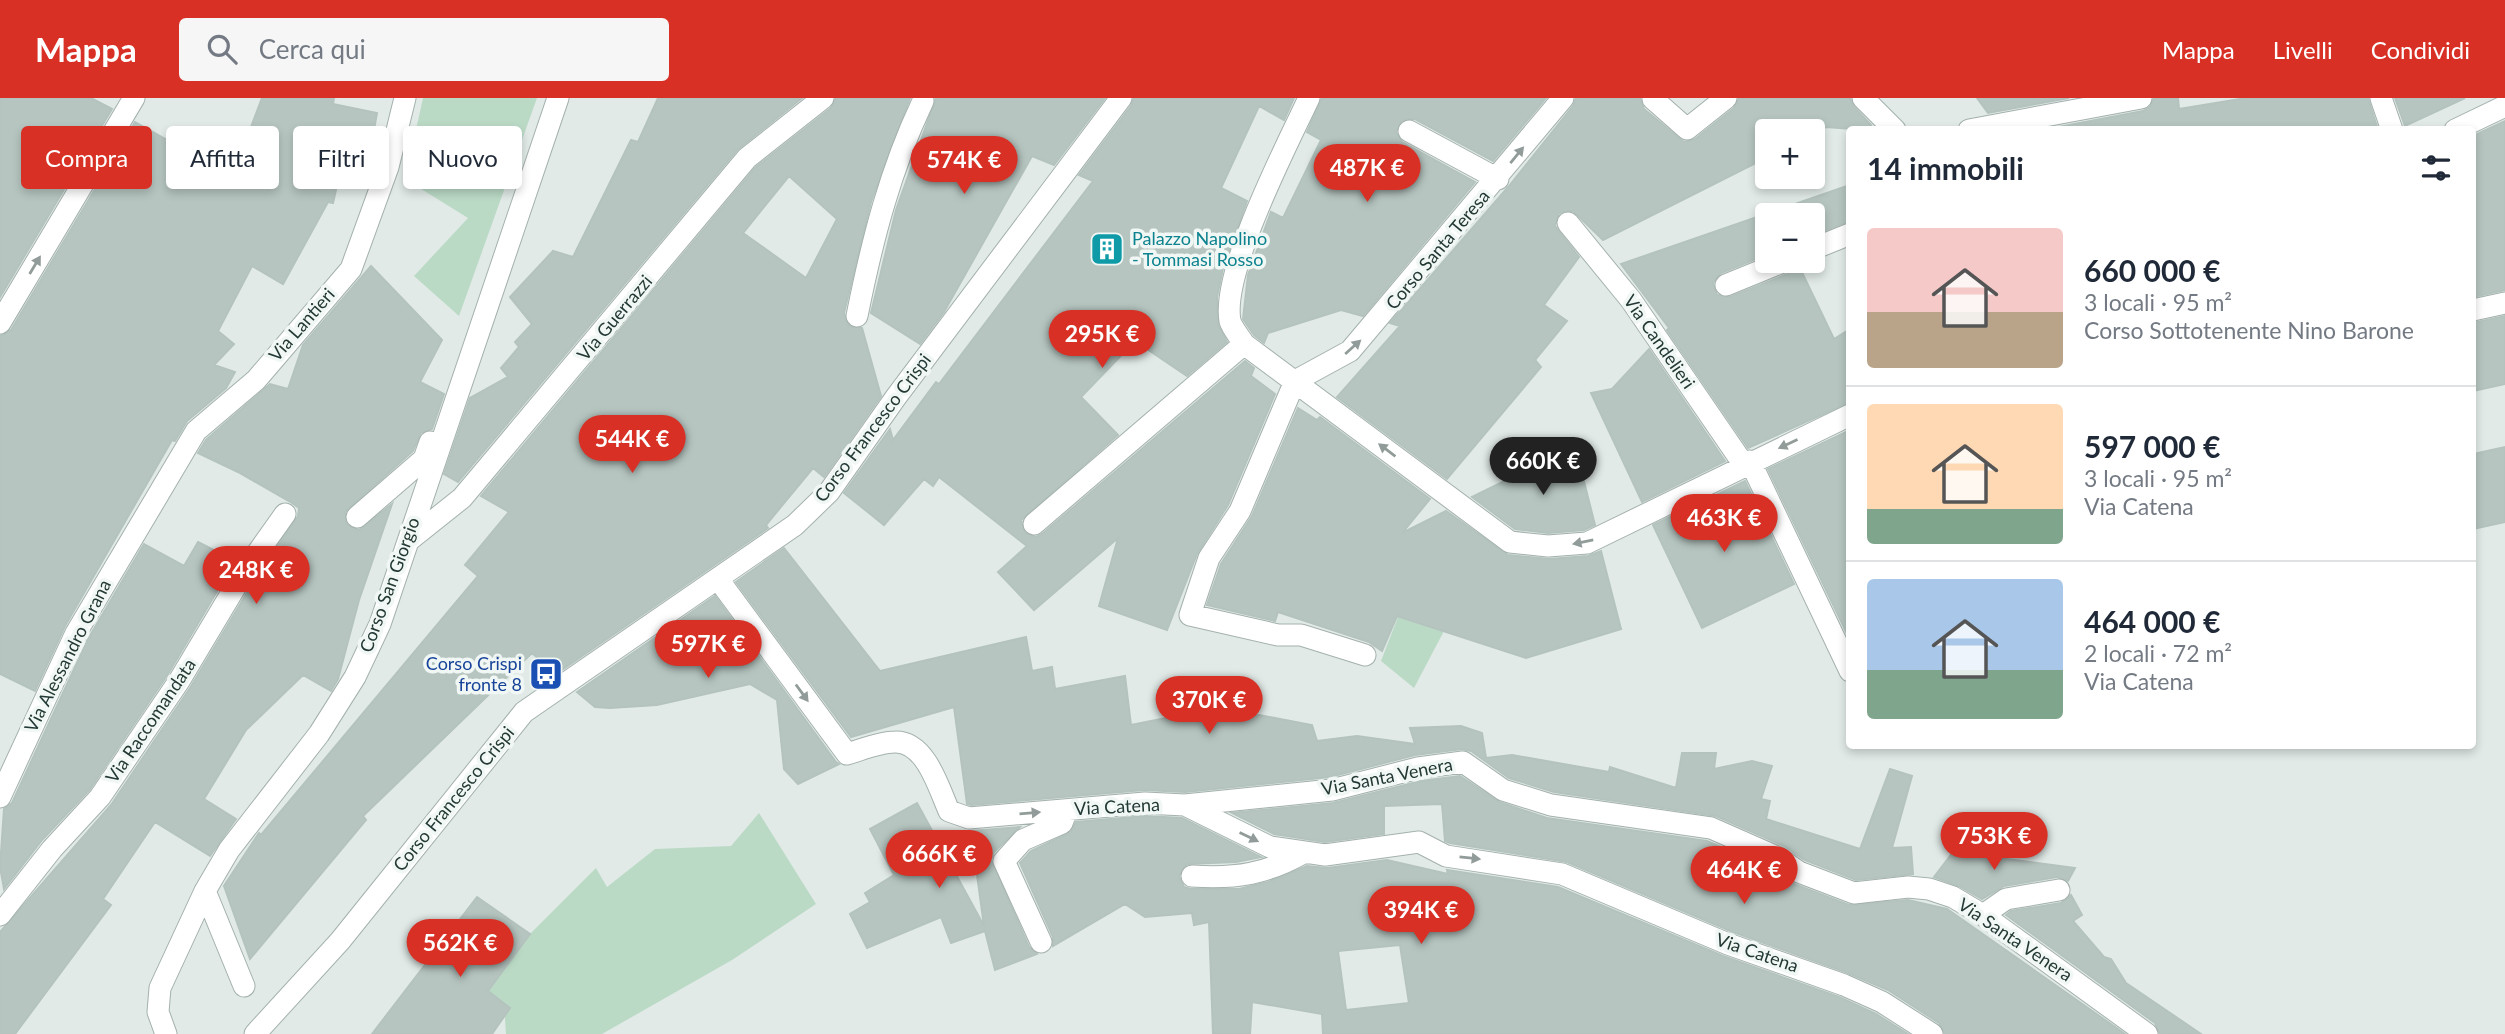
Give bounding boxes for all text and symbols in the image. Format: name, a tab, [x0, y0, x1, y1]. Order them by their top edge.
search box	[179, 18, 669, 81]
text: Mappa	[35, 29, 137, 69]
icon: search	[203, 30, 241, 68]
text: Cerca qui	[259, 33, 366, 65]
text: Mappa	[2162, 35, 2235, 64]
text: Livelli	[2273, 35, 2333, 64]
text: Condividi	[2371, 35, 2470, 64]
map controls	[1755, 119, 1825, 273]
button: +	[1755, 119, 1825, 189]
chip: Compra	[21, 126, 152, 189]
chip: Affitta	[166, 126, 279, 189]
chip: Filtri	[293, 126, 389, 189]
chip: Nuovo	[403, 126, 522, 189]
pin: 574K €	[907, 136, 1021, 196]
pin: 487K €	[1310, 144, 1424, 204]
text: 574K €	[927, 145, 1001, 173]
one-way arrow	[1510, 147, 1525, 165]
icon: filters	[2417, 149, 2455, 187]
text: 14 immobili	[1867, 150, 2024, 186]
text: 487K €	[1330, 153, 1404, 181]
street label: Corso Santa Teresa	[1381, 185, 1494, 314]
button: −	[1755, 203, 1825, 273]
place label: Palazzo Napolino - Tommasi Rosso	[1132, 227, 1267, 270]
building icon: Palazzo Napolino - Tommasi Rosso	[1088, 230, 1126, 268]
text: 660 000 €	[2084, 252, 2220, 288]
one-way arrow	[29, 255, 41, 274]
icon: home	[1923, 256, 2007, 340]
street label: Via Guerrazzi	[572, 270, 656, 365]
street label: Via Lantieri	[264, 283, 339, 365]
text: 3 locali · 95 m²	[2084, 288, 2232, 316]
street label: Via Candelieri	[1619, 290, 1700, 393]
pin: 295K €	[1045, 310, 1159, 370]
text: Corso Sottotenente Nino Barone	[2084, 316, 2414, 344]
text: 295K €	[1065, 319, 1139, 347]
one-way arrow	[1345, 339, 1362, 355]
street label: Corso Francesco Crispi	[809, 349, 935, 506]
pin: 544K €	[575, 416, 689, 475]
text: 544K €	[595, 424, 669, 452]
text: 597 000 €	[2084, 428, 2220, 464]
icon: home	[1923, 432, 2007, 516]
pin: 660K €	[1486, 438, 1600, 497]
one-way arrow	[1778, 438, 1798, 450]
one-way arrow	[1378, 443, 1396, 457]
text: 660K €	[1506, 446, 1580, 474]
text: 3 locali · 95 m²	[2084, 464, 2232, 492]
text: Via Catena	[2084, 492, 2194, 520]
pin: 463K €	[1667, 494, 1781, 554]
text: 463K €	[1687, 503, 1761, 531]
street label: Corso San Giorgio	[354, 514, 424, 655]
one-way arrow	[1572, 536, 1594, 547]
pin: 248K €	[199, 546, 313, 606]
text: 248K €	[219, 555, 293, 583]
street label: Via Alessandro Grana	[19, 576, 115, 736]
text: 464 000 €	[2084, 603, 2220, 639]
icon: home	[1923, 607, 2007, 691]
pin: 597K €	[651, 620, 765, 680]
text: 597K €	[671, 629, 745, 657]
text: 2 locali · 72 m²	[2084, 639, 2232, 667]
place label: Corso Crispi fronte 8	[426, 652, 522, 695]
street label: Via Raccomandata	[100, 654, 200, 787]
bus stop icon: Corso Crispi fronte 8	[527, 655, 565, 693]
text: Via Catena	[2084, 667, 2194, 695]
pin: 370K €	[1152, 676, 1266, 736]
one-way arrow	[795, 684, 809, 702]
text: 370K €	[1172, 685, 1246, 713]
street label: Corso Francesco Crispi	[388, 722, 518, 875]
street label: Via Santa Venera	[1319, 753, 1454, 800]
street label: Via Catena	[1074, 793, 1160, 819]
one-way arrow	[1019, 807, 1041, 818]
pin: 753K €	[1937, 812, 2051, 872]
text: 753K €	[1957, 821, 2031, 849]
pin: 666K €	[882, 830, 996, 890]
one-way arrow	[1239, 832, 1259, 843]
text: 666K €	[902, 839, 976, 867]
pin: 464K €	[1687, 846, 1801, 906]
one-way arrow	[1459, 853, 1481, 864]
text: 464K €	[1707, 855, 1781, 883]
pin: 394K €	[1364, 886, 1478, 946]
street label: Via Santa Venera	[1954, 893, 2077, 986]
text: 394K €	[1384, 895, 1458, 923]
pin: 562K €	[403, 920, 517, 979]
text: 562K €	[423, 928, 497, 956]
street label: Via Catena	[1713, 928, 1801, 976]

